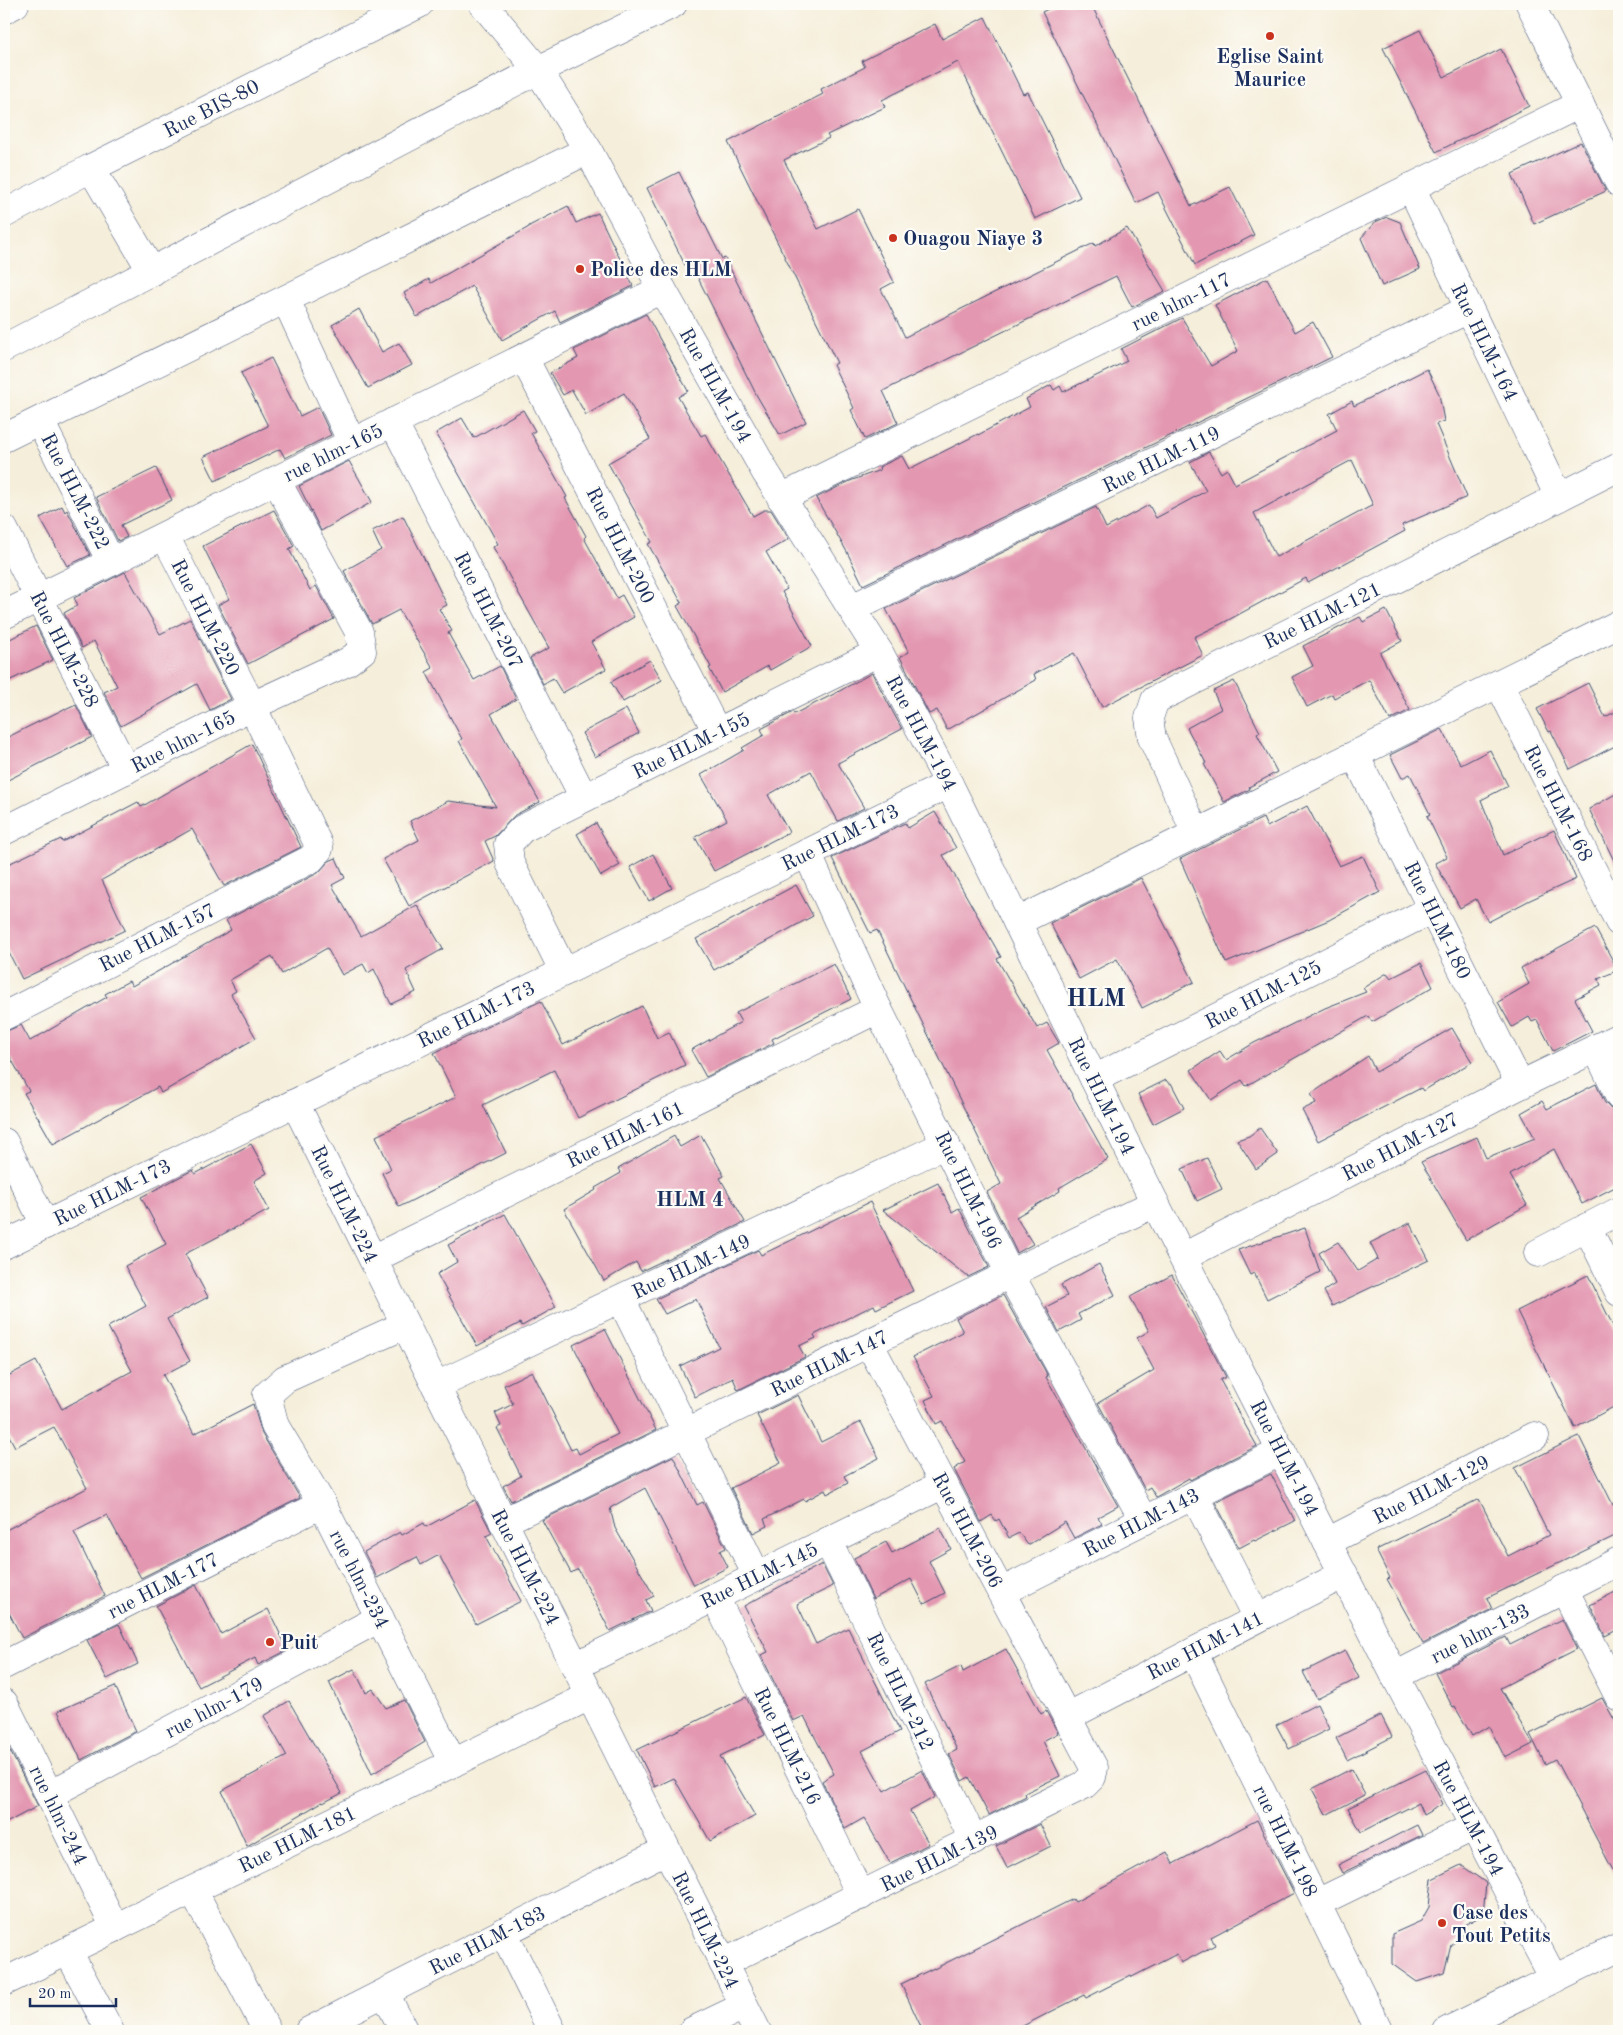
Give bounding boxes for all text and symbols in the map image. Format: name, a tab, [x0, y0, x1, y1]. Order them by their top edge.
marker: Eglise Saint Maurice	[1264, 30, 1276, 42]
place label: Eglise Saint Maurice	[1216, 48, 1324, 91]
street label: Rue BIS-80	[161, 77, 263, 142]
place label: Ouagou Niaye 3	[903, 230, 1043, 250]
marker: Ouagou Niaye 3	[887, 232, 899, 244]
place label: Police des HLM	[590, 261, 732, 281]
marker: Police des HLM	[574, 263, 586, 275]
street label: rue hlm-117	[1129, 270, 1235, 335]
street label: Rue HLM-164	[1446, 281, 1520, 405]
street label: Rue HLM-194	[674, 325, 754, 447]
street label: rue hlm-165	[281, 421, 387, 486]
street label: Rue HLM-119	[1100, 424, 1224, 498]
street label: Rue HLM-222	[36, 430, 112, 553]
street label: Rue HLM-200	[581, 484, 657, 607]
street label: Rue HLM-207	[449, 549, 525, 672]
street label: Rue HLM-220	[166, 556, 242, 679]
street label: Rue HLM-121	[1261, 580, 1385, 654]
street label: Rue HLM-228	[25, 588, 101, 711]
street label: Rue HLM-194	[881, 673, 959, 795]
street label: Rue hlm-165	[129, 708, 239, 778]
street label: Rue HLM-155	[630, 710, 754, 784]
street label: Rue HLM-168	[1519, 742, 1595, 865]
street label: Rue HLM-173	[779, 802, 903, 876]
street label: Rue HLM-180	[1399, 859, 1473, 983]
street label: Rue HLM-157	[96, 901, 219, 977]
street label: Rue HLM-125	[1202, 958, 1325, 1034]
street label: Rue HLM-173	[415, 979, 539, 1053]
district label: HLM	[1066, 987, 1126, 1012]
street label: Rue HLM-194	[1063, 1035, 1137, 1159]
street label: Rue HLM-161	[564, 1099, 688, 1173]
street label: Rue HLM-127	[1339, 1110, 1462, 1186]
street label: Rue HLM-196	[930, 1129, 1004, 1253]
street label: Rue HLM-224	[306, 1143, 380, 1267]
street label: Rue HLM-173	[51, 1157, 175, 1231]
district label: HLM 4	[656, 1190, 724, 1211]
street label: Rue HLM-149	[630, 1232, 754, 1304]
street label: Rue HLM-147	[768, 1328, 892, 1402]
street label: Rue HLM-194	[1245, 1397, 1321, 1520]
street label: Rue HLM-129	[1370, 1453, 1493, 1529]
street label: Rue HLM-206	[927, 1470, 1005, 1592]
street label: Rue HLM-143	[1080, 1486, 1203, 1562]
street label: Rue HLM-224	[486, 1506, 562, 1629]
street label: rue hlm-234	[325, 1527, 392, 1633]
street label: Rue HLM-145	[698, 1540, 822, 1614]
street label: rue HLM-177	[105, 1550, 223, 1623]
street label: rue hlm-133	[1428, 1601, 1534, 1668]
street label: Rue HLM-141	[1144, 1609, 1267, 1685]
street label: Rue HLM-212	[862, 1630, 936, 1754]
place label: Puit	[280, 1634, 318, 1654]
marker: Puit	[264, 1636, 276, 1648]
street label: rue hlm-179	[163, 1675, 267, 1743]
street label: Rue HLM-216	[749, 1685, 823, 1809]
street label: Rue HLM-194	[1428, 1758, 1506, 1880]
street label: rue hlm-244	[25, 1763, 90, 1869]
street label: rue HLM-198	[1249, 1783, 1320, 1901]
street label: Rue HLM-181	[236, 1804, 360, 1878]
street label: Rue HLM-139	[878, 1823, 1002, 1897]
street label: Rue HLM-224	[667, 1869, 741, 1993]
street label: Rue HLM-183	[426, 1904, 549, 1980]
place label: Case des Tout Petits	[1452, 1904, 1551, 1947]
marker: Case des Tout Petits	[1436, 1917, 1448, 1929]
scale bar	[30, 1975, 116, 2007]
text: 20 m	[38, 1987, 72, 2002]

